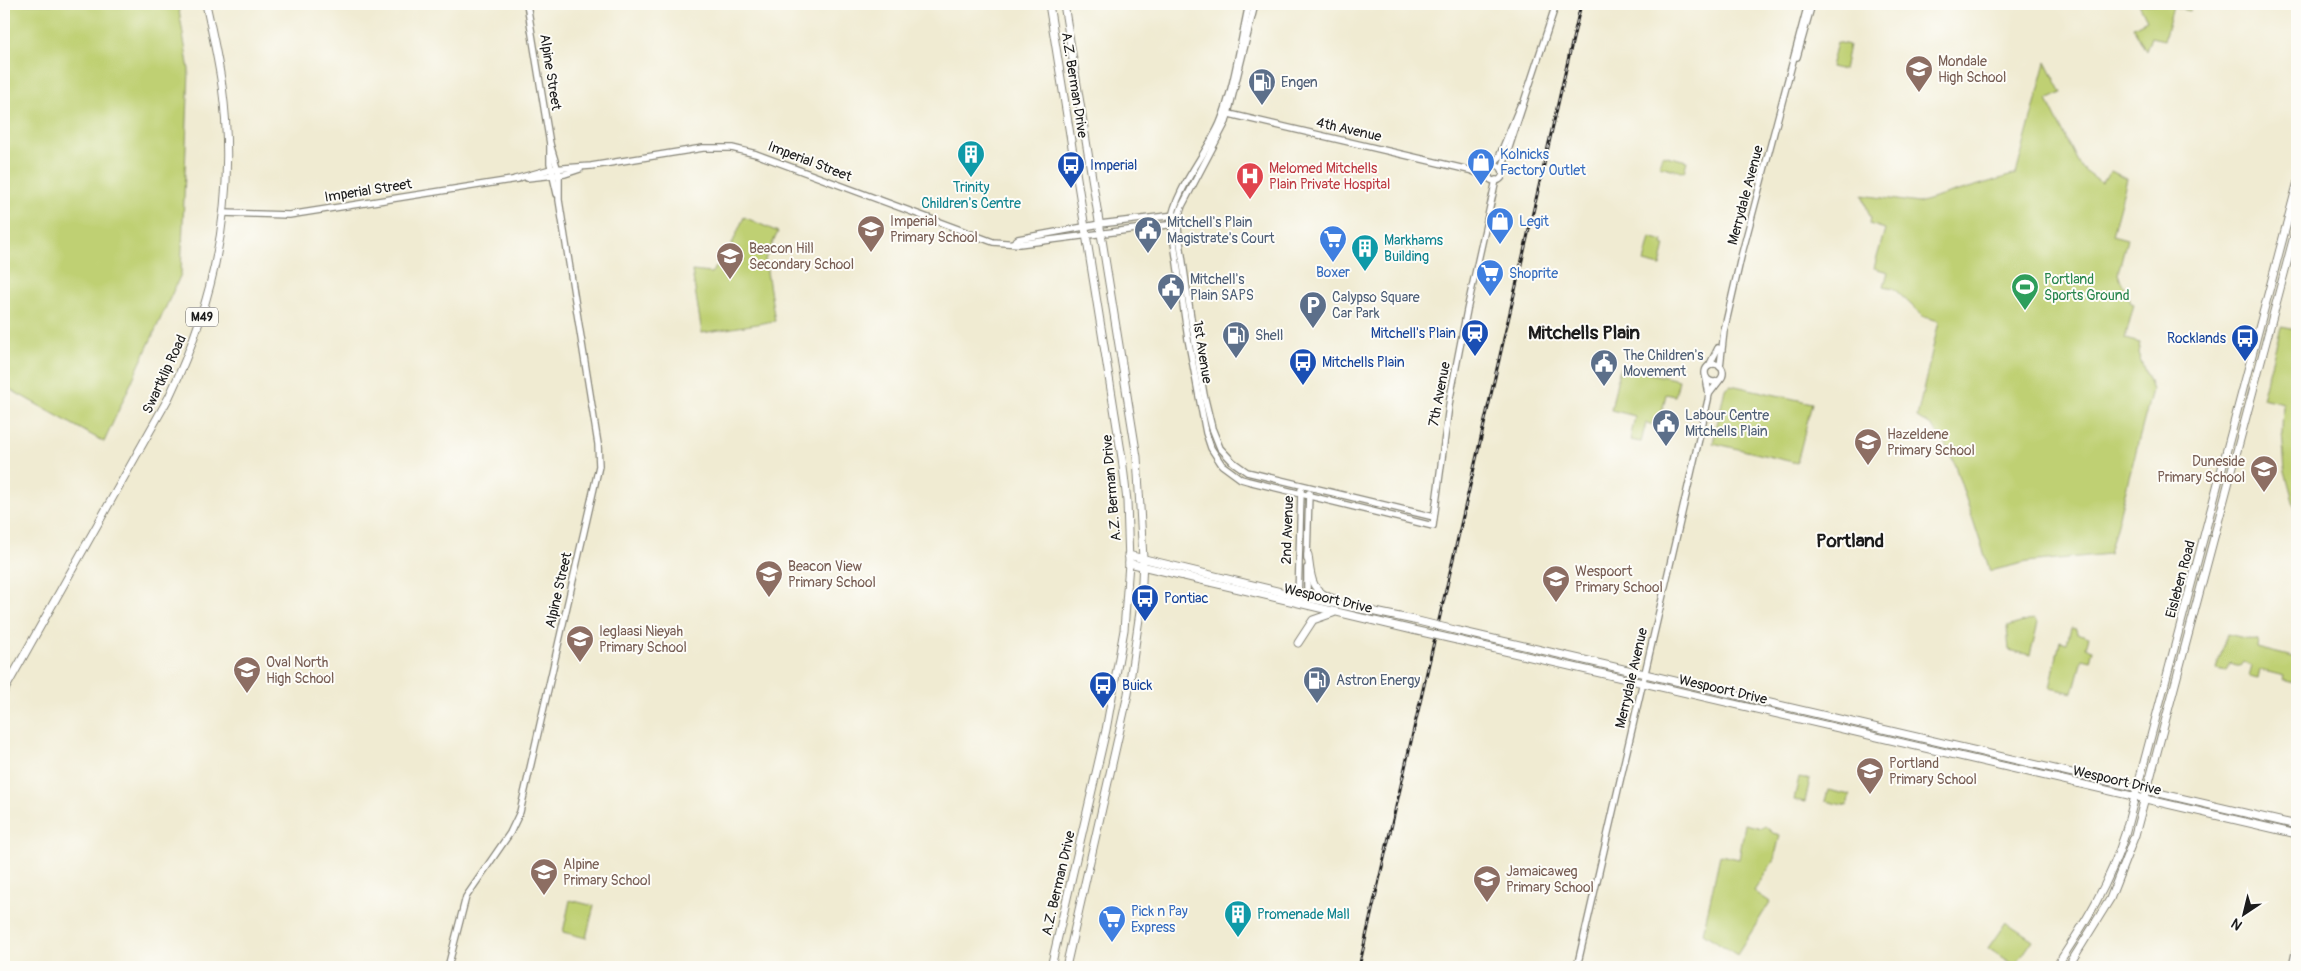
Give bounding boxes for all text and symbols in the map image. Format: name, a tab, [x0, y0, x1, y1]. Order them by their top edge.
street label: A.Z. Berman Drive	[1058, 31, 1091, 139]
street label: Alpine Street	[536, 33, 565, 112]
place label: Mondale High School	[1938, 53, 2006, 86]
school or university icon: Mondale High School	[1904, 54, 1934, 93]
fuel station icon: Engen	[1247, 67, 1277, 106]
place label: Engen	[1281, 74, 1318, 91]
street label: 4th Avenue	[1315, 114, 1383, 145]
street label: Imperial Street	[766, 138, 854, 185]
building icon: Trinity Children's Centre	[956, 139, 986, 178]
street label: Merrydale Avenue	[1724, 143, 1767, 247]
place label: Kolnicks Factory Outlet	[1500, 146, 1586, 179]
shop icon: Kolnicks Factory Outlet	[1466, 147, 1496, 186]
bus stop icon: Imperial	[1056, 150, 1086, 189]
place label: Imperial	[1090, 157, 1137, 174]
place label: Melomed Mitchells Plain Private Hospital	[1269, 160, 1390, 193]
hospital icon: Melomed Mitchells Plain Private Hospital	[1235, 161, 1265, 200]
street label: Imperial Street	[323, 175, 413, 206]
place label: Trinity Children's Centre	[921, 179, 1021, 212]
shop icon: Legit	[1485, 206, 1515, 245]
place label: Imperial Primary School	[890, 213, 978, 246]
place label: Legit	[1519, 213, 1549, 230]
school or university icon: Imperial Primary School	[856, 214, 886, 253]
place label: Mitchell's Plain Magistrate's Court	[1167, 214, 1275, 247]
public building icon: Mitchell's Plain Magistrate's Court	[1133, 215, 1163, 254]
supermarket icon: Boxer	[1318, 224, 1348, 263]
place label: Markhams Building	[1384, 232, 1444, 265]
building icon: Markhams Building	[1350, 233, 1380, 272]
place label: Beacon Hill Secondary School	[749, 240, 854, 273]
school or university icon: Beacon Hill Secondary School	[715, 241, 745, 280]
supermarket icon: Shoprite	[1475, 258, 1505, 297]
place label: Boxer	[1316, 264, 1350, 281]
place label: Shoprite	[1509, 265, 1558, 282]
place label: Mitchell's Plain SAPS	[1190, 271, 1254, 304]
place label: Portland Sports Ground	[2044, 271, 2130, 304]
public building icon: Mitchell's Plain SAPS	[1156, 272, 1186, 311]
sports icon: Portland Sports Ground	[2010, 272, 2040, 311]
place label: Calypso Square Car Park	[1332, 289, 1420, 322]
parking icon: Calypso Square Car Park	[1298, 290, 1328, 329]
road number: M49	[186, 308, 218, 326]
station icon: Mitchell's Plain	[1460, 318, 1490, 357]
street label: 1st Avenue	[1189, 319, 1216, 385]
fuel station icon: Shell	[1221, 320, 1251, 359]
district label: Mitchells Plain	[1528, 321, 1640, 345]
bus stop icon: Rocklands	[2230, 323, 2260, 362]
place label: Mitchell's Plain	[1371, 325, 1456, 342]
place label: Shell	[1255, 327, 1283, 344]
place label: Rocklands	[2167, 330, 2227, 347]
street label: Swartklip Road	[139, 332, 190, 416]
bus stop icon: Mitchells Plain	[1288, 347, 1318, 386]
place label: The Children's Movement	[1623, 347, 1704, 380]
public building icon: The Children's Movement	[1589, 348, 1619, 387]
place label: Mitchells Plain	[1322, 354, 1405, 371]
street label: 7th Avenue	[1425, 360, 1454, 428]
place label: Labour Centre Mitchells Plain	[1685, 407, 1769, 440]
public building icon: Labour Centre Mitchells Plain	[1651, 408, 1681, 447]
place label: Hazeldene Primary School	[1887, 426, 1975, 459]
school or university icon: Hazeldene Primary School	[1853, 427, 1883, 466]
street label: A.Z. Berman Drive	[1098, 434, 1125, 542]
place label: Duneside Primary School	[2157, 453, 2245, 486]
school or university icon: Duneside Primary School	[2249, 454, 2279, 493]
street label: 2nd Avenue	[1278, 495, 1297, 565]
district label: Portland	[1816, 529, 1884, 553]
street label: Eisleben Road	[2162, 538, 2199, 620]
street label: Alpine Street	[542, 550, 576, 630]
place label: Beacon View Primary School	[788, 558, 876, 591]
school or university icon: Beacon View Primary School	[754, 559, 784, 598]
place label: Wespoort Primary School	[1575, 563, 1663, 596]
school or university icon: Wespoort Primary School	[1541, 564, 1571, 603]
street label: Wespoort Drive	[1282, 580, 1374, 617]
bus stop icon: Pontiac	[1130, 583, 1160, 622]
place label: Pontiac	[1164, 590, 1209, 607]
place label: Ieglaasi Nieyah Primary School	[599, 623, 687, 656]
school or university icon: Ieglaasi Nieyah Primary School	[565, 624, 595, 663]
street label: Merrydale Avenue	[1612, 626, 1651, 730]
place label: Oval North High School	[266, 654, 334, 687]
school or university icon: Oval North High School	[232, 655, 262, 694]
fuel station icon: Astron Energy	[1302, 665, 1332, 704]
bus stop icon: Buick	[1088, 670, 1118, 709]
street label: Wespoort Drive	[1677, 671, 1769, 708]
place label: Astron Energy	[1336, 672, 1420, 689]
place label: Buick	[1122, 677, 1153, 694]
place label: Portland Primary School	[1889, 755, 1977, 788]
school or university icon: Portland Primary School	[1855, 756, 1885, 795]
street label: Wespoort Drive	[2071, 762, 2163, 799]
street label: A.Z. Berman Drive	[1038, 829, 1079, 937]
place label: Alpine Primary School	[563, 856, 651, 889]
school or university icon: Alpine Primary School	[529, 857, 559, 896]
place label: Jamaicaweg Primary School	[1506, 863, 1594, 896]
school or university icon: Jamaicaweg Primary School	[1472, 864, 1502, 903]
north arrow	[2218, 888, 2268, 938]
building icon: Promenade Mall	[1223, 899, 1253, 938]
place label: Pick n Pay Express	[1131, 903, 1188, 936]
supermarket icon: Pick n Pay Express	[1097, 904, 1127, 943]
place label: Promenade Mall	[1257, 906, 1350, 923]
text: N	[2228, 915, 2246, 934]

